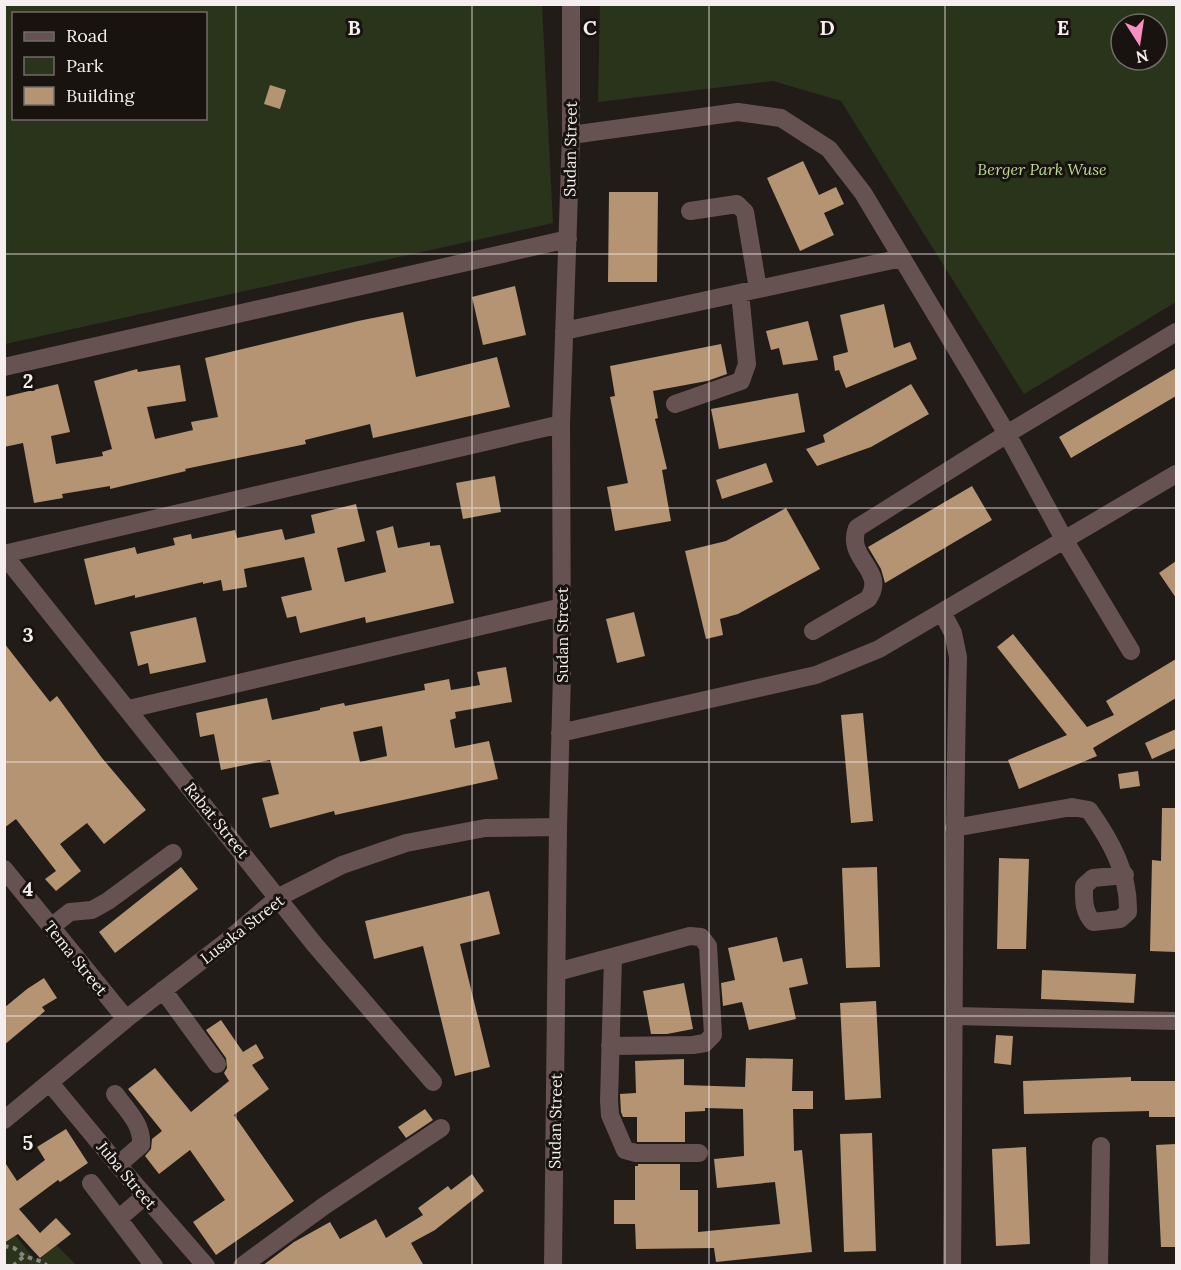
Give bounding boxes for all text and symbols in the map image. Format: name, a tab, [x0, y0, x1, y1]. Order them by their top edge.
legend	[12, 12, 207, 120]
north arrow	[1109, 12, 1169, 72]
text: B	[347, 15, 361, 40]
text: C	[583, 15, 597, 40]
text: D	[819, 15, 835, 40]
text: E	[1057, 15, 1069, 40]
text: Road	[66, 24, 108, 47]
text: N	[1134, 46, 1150, 68]
text: Park	[66, 54, 104, 77]
text: Building	[66, 84, 136, 107]
street label: Sudan Street	[559, 100, 581, 197]
park label: Berger Park Wuse	[977, 159, 1107, 179]
text: 2	[23, 368, 33, 393]
street label: Sudan Street	[552, 586, 572, 683]
text: 3	[22, 622, 34, 647]
street label: Rabat Street	[180, 778, 254, 862]
text: 4	[23, 876, 34, 901]
street label: Lusaka Street	[196, 890, 289, 968]
street label: Tema Street	[40, 917, 113, 1000]
street label: Sudan Street	[544, 1072, 566, 1169]
text: 5	[23, 1130, 34, 1155]
street label: Juba Street	[92, 1136, 162, 1214]

